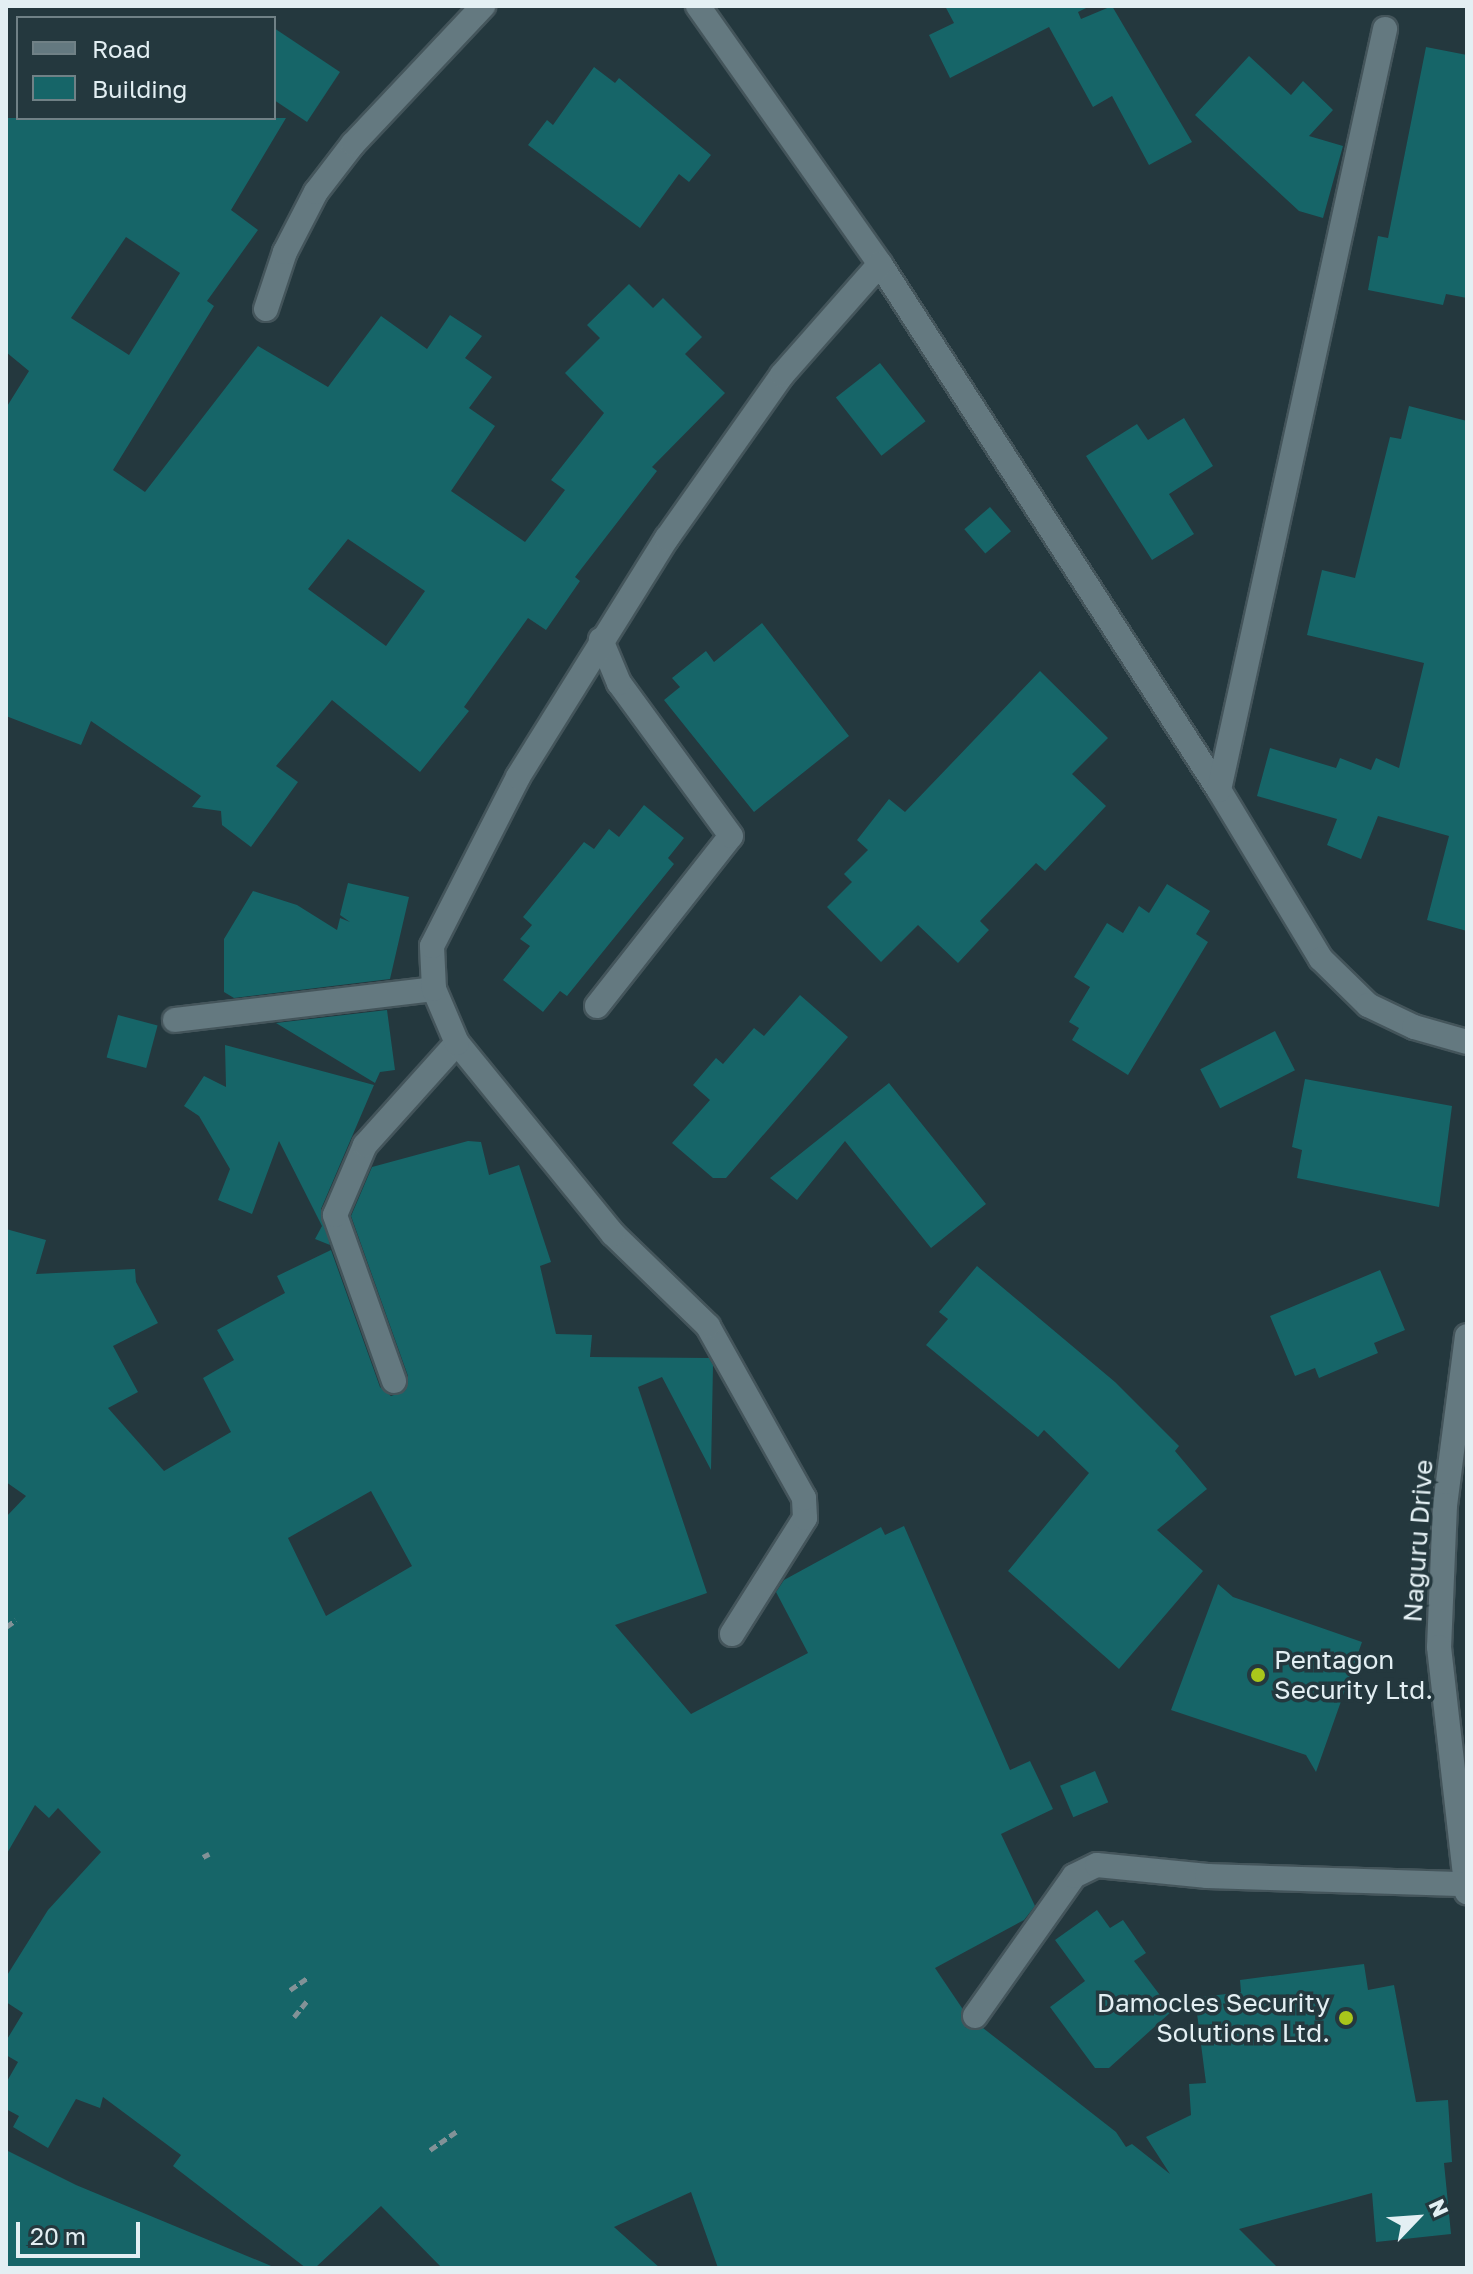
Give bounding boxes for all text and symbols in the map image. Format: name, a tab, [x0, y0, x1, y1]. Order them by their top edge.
legend	[16, 16, 276, 120]
text: Road	[92, 34, 151, 63]
text: Building	[92, 74, 187, 103]
street label: Naguru Drive	[1397, 1459, 1439, 1623]
place label: Pentagon Security Ltd.	[1274, 1644, 1433, 1706]
marker: Pentagon Security Ltd.	[1249, 1666, 1267, 1684]
place label: Damocles Security Solutions Ltd.	[1097, 1987, 1330, 2048]
marker: Damocles Security Solutions Ltd.	[1337, 2009, 1355, 2027]
north arrow	[1377, 2178, 1457, 2258]
text: N	[1423, 2194, 1455, 2221]
scale bar	[20, 2206, 144, 2256]
text: 20 m	[30, 2221, 86, 2250]

